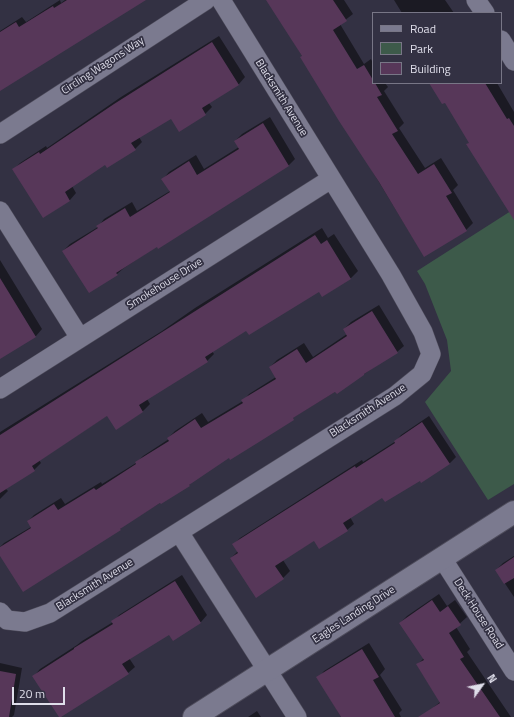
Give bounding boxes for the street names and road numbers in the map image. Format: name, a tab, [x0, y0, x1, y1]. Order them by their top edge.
street label: Circling Wagons Way	[59, 34, 147, 98]
street label: Blacksmith Avenue	[252, 57, 310, 139]
street label: Smokehouse Drive	[125, 256, 205, 312]
street label: Blacksmith Avenue	[327, 381, 409, 441]
street label: Blacksmith Avenue	[54, 556, 136, 614]
street label: Deck House Road	[450, 576, 506, 652]
street label: Eagles Landing Drive	[310, 583, 398, 647]

